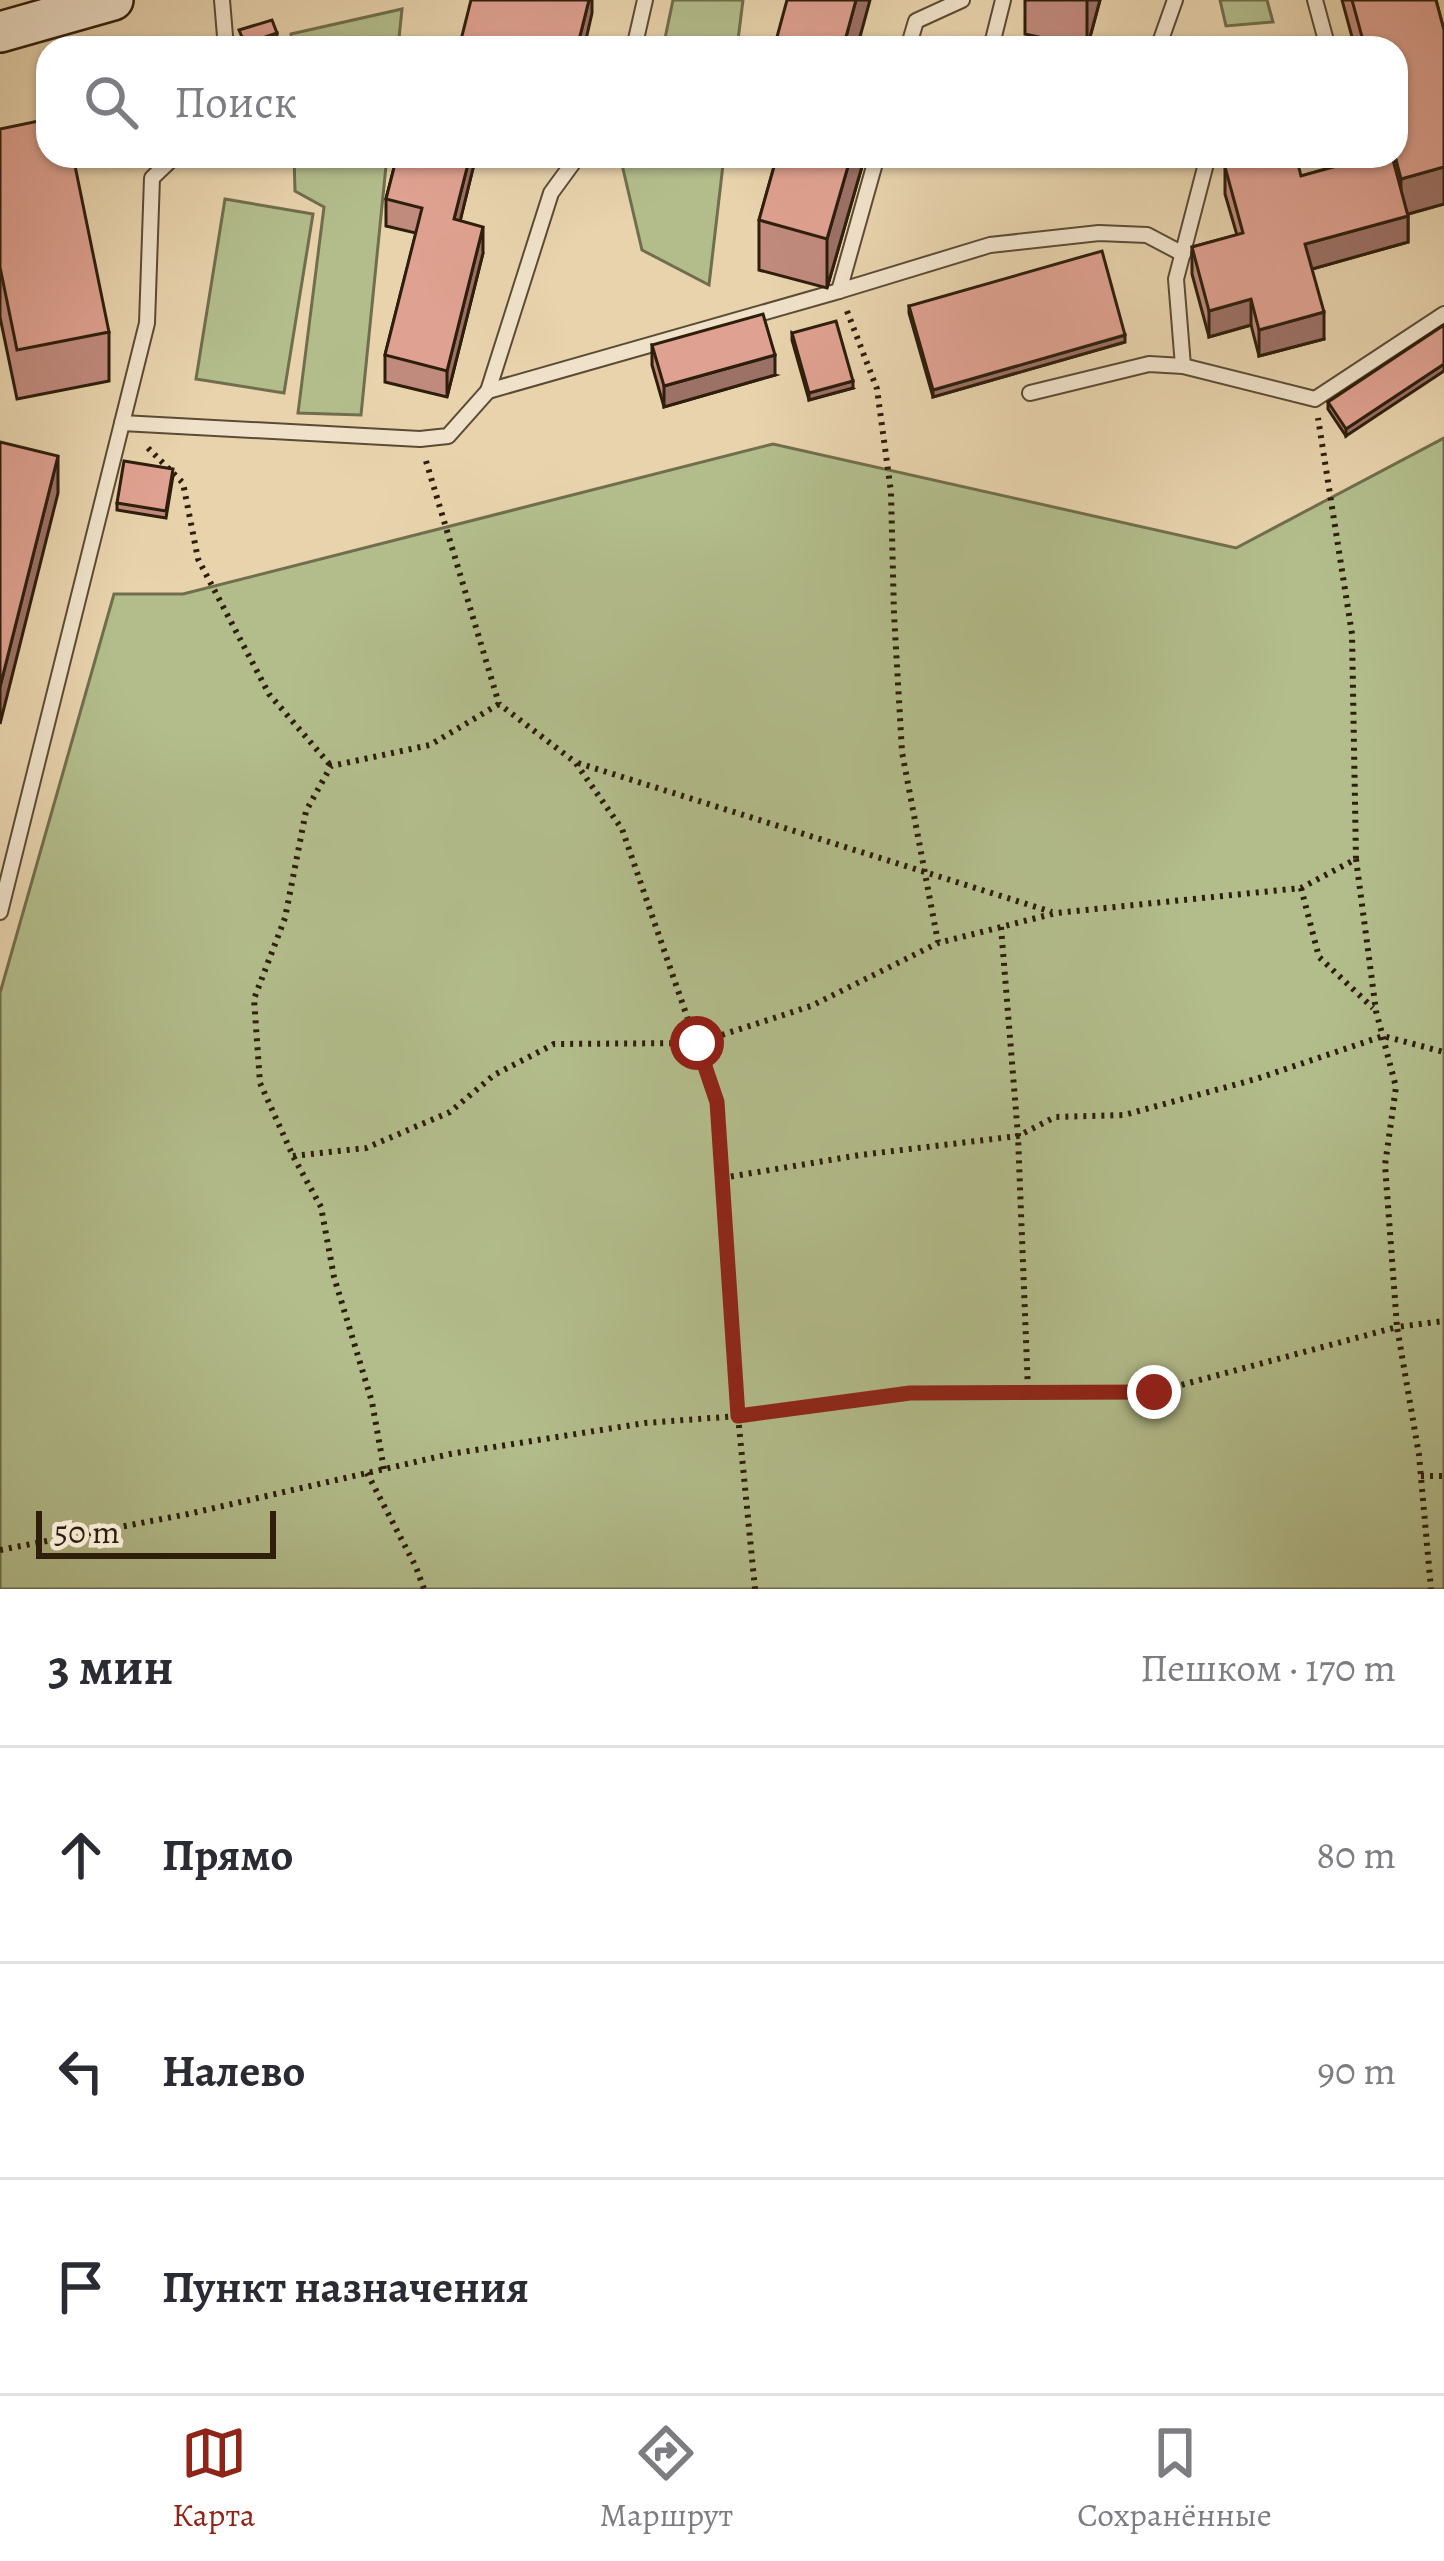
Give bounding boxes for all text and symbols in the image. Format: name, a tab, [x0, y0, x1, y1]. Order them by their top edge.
search box	[36, 36, 1408, 168]
icon: search	[78, 69, 144, 135]
text: Поиск	[174, 71, 297, 133]
route start	[670, 1016, 724, 1070]
route end	[1127, 1365, 1181, 1419]
scale bar	[36, 1505, 276, 1558]
text: 50 m	[54, 1509, 120, 1554]
text: 3 мин	[48, 1632, 174, 1702]
text: Пешком · 170 m	[1140, 1641, 1396, 1694]
icon: ahead	[48, 1822, 114, 1888]
text: Прямо	[162, 1824, 293, 1886]
text: 80 m	[1316, 1828, 1396, 1881]
icon: left	[48, 2038, 114, 2104]
text: Налево	[162, 2040, 305, 2102]
text: 90 m	[1317, 2044, 1396, 2097]
icon: arrive	[48, 2254, 114, 2320]
text: Пункт назначения	[162, 2256, 529, 2318]
tab: Карта	[172, 2420, 255, 2537]
tab: Маршрут	[600, 2420, 733, 2537]
tab: Сохранённые	[1077, 2420, 1272, 2537]

